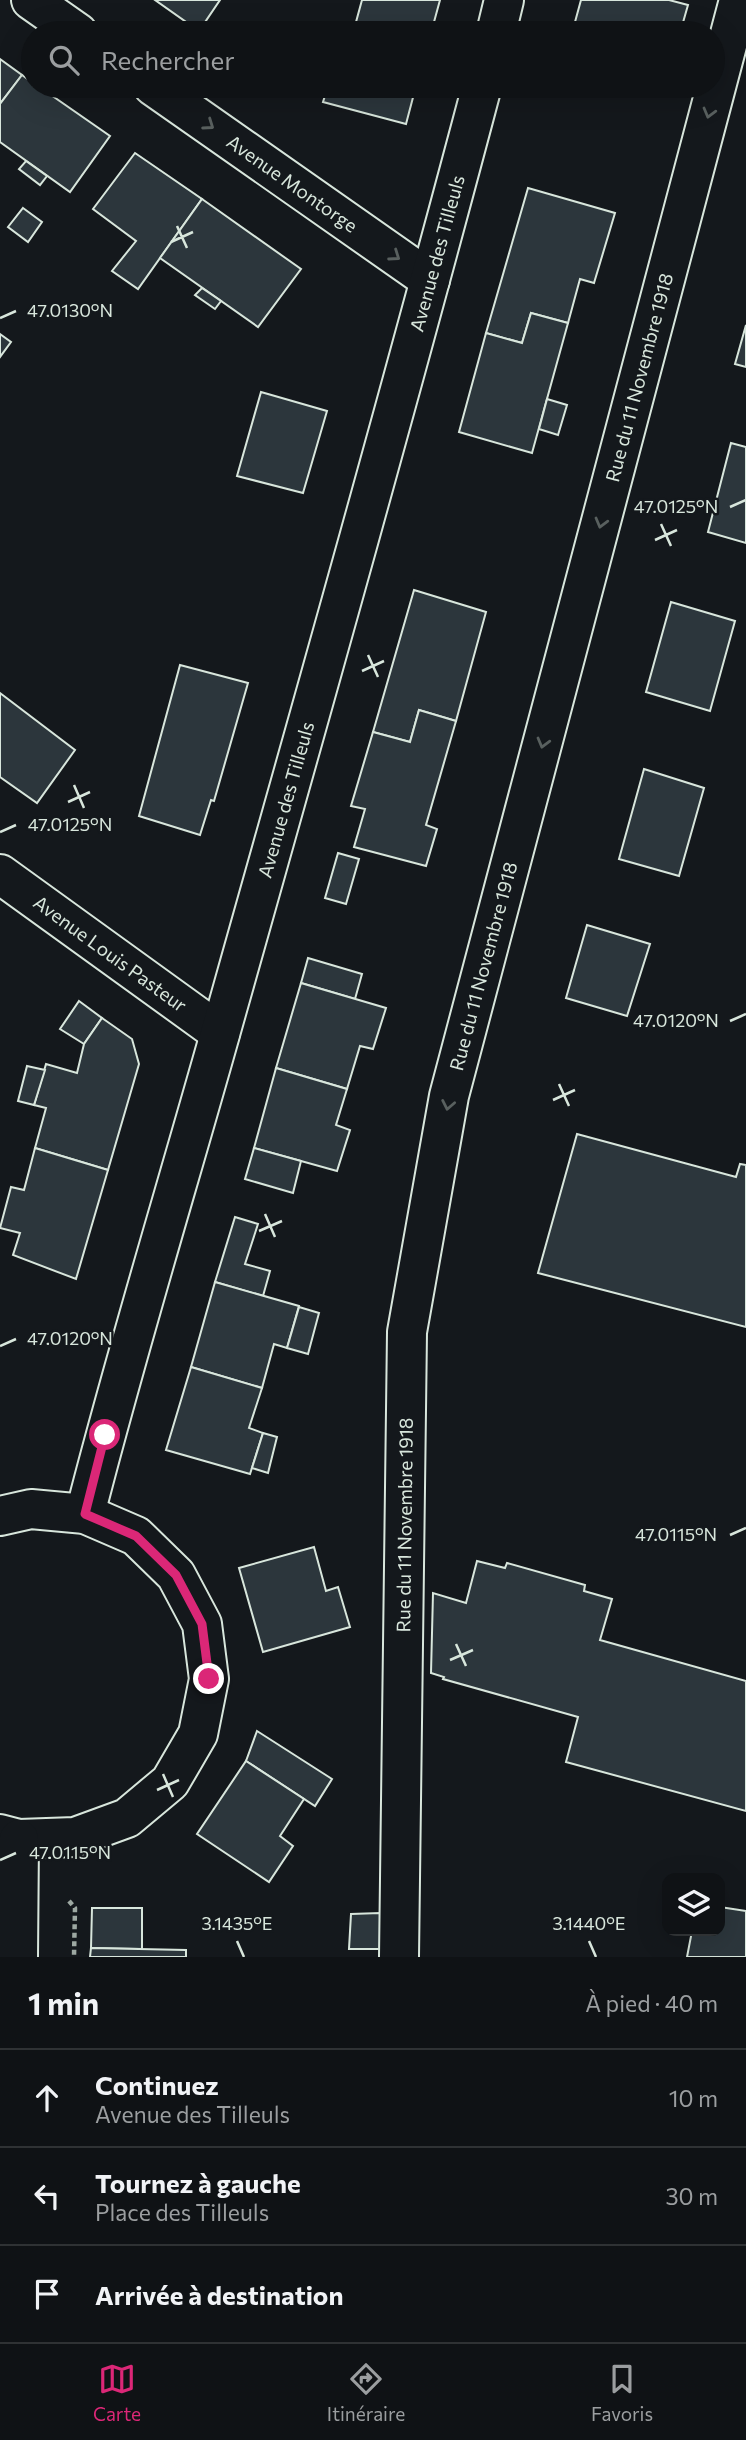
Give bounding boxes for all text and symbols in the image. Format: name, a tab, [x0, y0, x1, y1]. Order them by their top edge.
search box	[21, 21, 725, 98]
icon: search	[45, 41, 83, 79]
text: Rechercher	[101, 44, 235, 75]
one-way arrow	[703, 107, 717, 119]
one-way arrow	[201, 117, 214, 129]
street label: Avenue Montorge	[223, 129, 362, 237]
street label: Avenue des Tilleuls	[404, 172, 469, 334]
one-way arrow	[387, 247, 400, 260]
street label: Rue du 11 Novembre 1918	[600, 271, 677, 484]
text: 47.0130°N	[27, 299, 113, 321]
text: 47.0125°N	[634, 495, 718, 517]
one-way arrow	[595, 517, 609, 529]
street label: Avenue des Tilleuls	[253, 719, 318, 880]
one-way arrow	[536, 737, 551, 749]
text: 47.0125°N	[28, 813, 112, 835]
street label: Rue du 11 Novembre 1918	[444, 859, 521, 1073]
street label: Avenue Louis Pasteur	[29, 890, 192, 1017]
text: 47.0120°N	[633, 1009, 719, 1031]
one-way arrow	[441, 1099, 456, 1111]
text: 47.0120°N	[27, 1327, 113, 1349]
street label: Rue du 11 Novembre 1918	[391, 1417, 417, 1633]
route start	[89, 1419, 120, 1450]
text: 47.0115°N	[635, 1523, 717, 1545]
route end	[193, 1663, 224, 1694]
text: 47.0115°N	[29, 1841, 111, 1863]
map controls	[662, 1873, 725, 1936]
button: layers	[662, 1873, 725, 1936]
text: 3.1435°E	[201, 1912, 273, 1934]
text: 3.1440°E	[553, 1912, 625, 1934]
text: 1 min	[28, 1984, 99, 2021]
text: À pied · 40 m	[585, 1989, 718, 2017]
text: Continuez	[95, 2069, 219, 2100]
icon: ahead	[28, 2079, 66, 2117]
text: 10 m	[669, 2084, 718, 2112]
text: Avenue des Tilleuls	[95, 2100, 290, 2128]
text: Tournez à gauche	[95, 2167, 301, 2198]
icon: left	[28, 2177, 66, 2215]
text: 30 m	[665, 2182, 718, 2210]
text: Place des Tilleuls	[95, 2198, 269, 2226]
icon: arrive	[28, 2275, 66, 2313]
text: Arrivée à destination	[95, 2279, 343, 2310]
tab: Carte	[93, 2360, 141, 2425]
tab: Itinéraire	[327, 2360, 405, 2425]
tab: Favoris	[591, 2360, 653, 2425]

